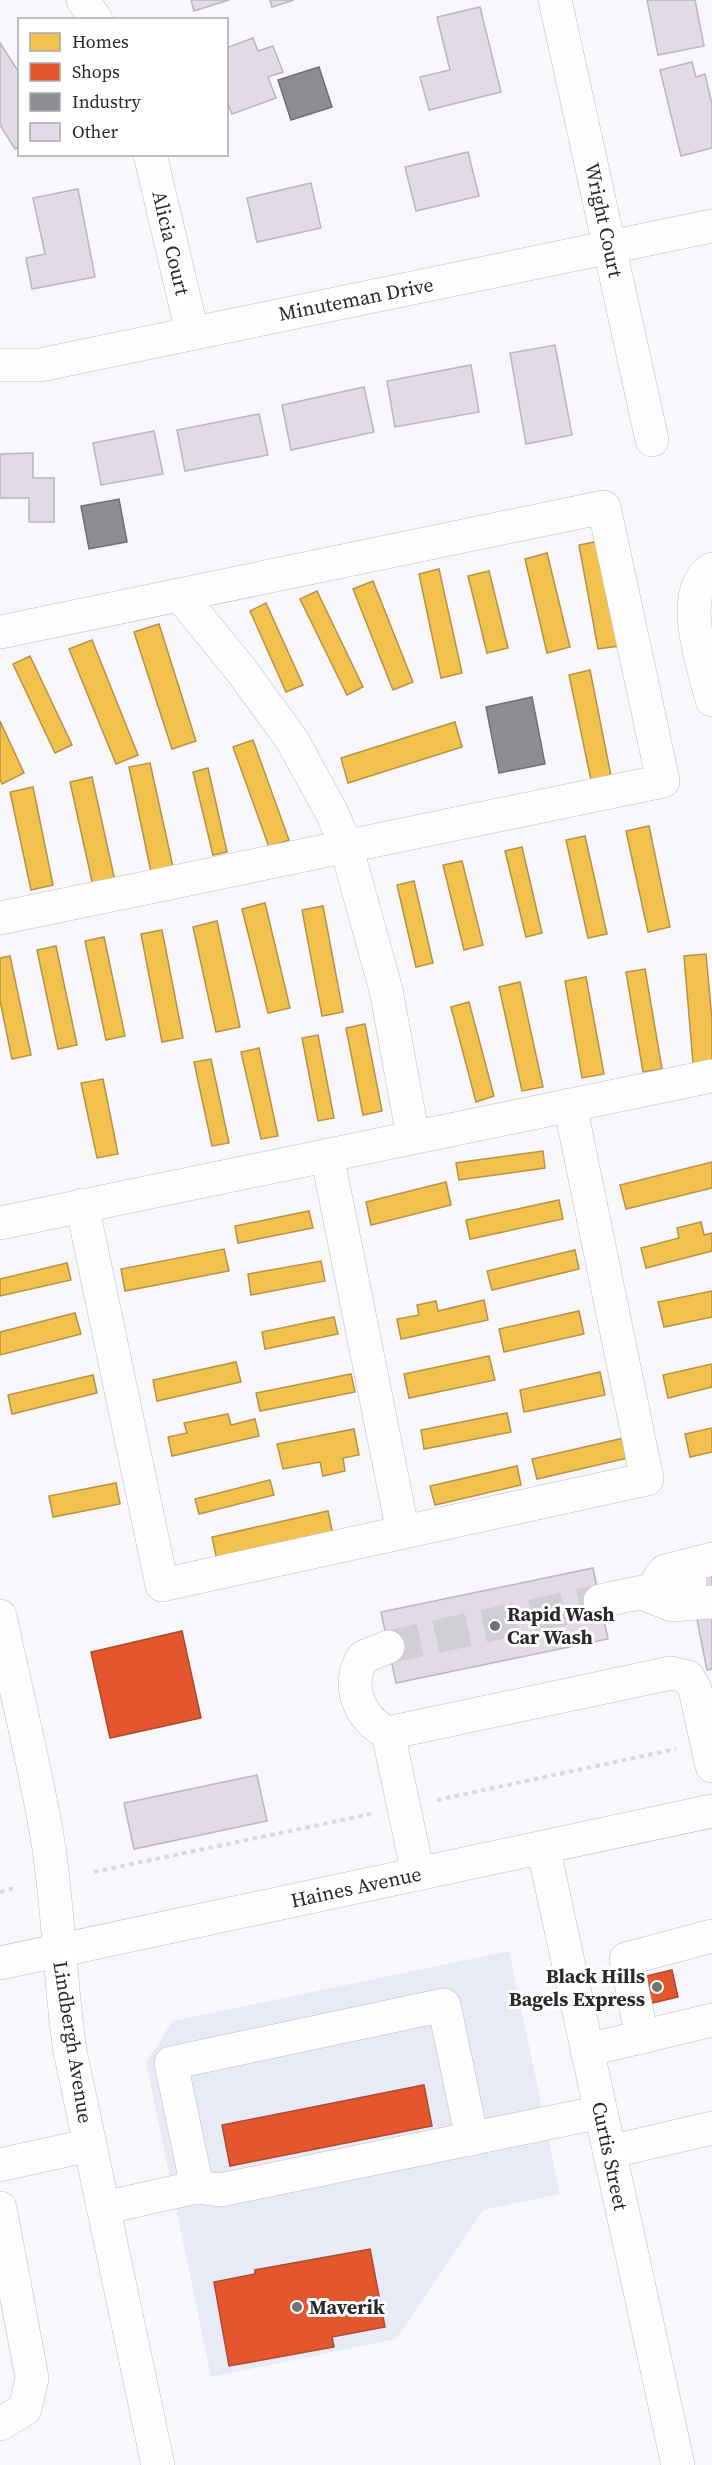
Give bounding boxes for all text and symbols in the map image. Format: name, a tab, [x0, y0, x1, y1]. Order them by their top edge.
legend	[18, 18, 228, 156]
text: Homes	[72, 29, 129, 54]
text: Shops	[72, 59, 120, 84]
text: Industry	[72, 89, 142, 114]
text: Other	[72, 119, 119, 144]
street label: Wright Court	[578, 160, 630, 280]
street label: Alicia Court	[145, 188, 197, 298]
street label: Minuteman Drive	[276, 270, 436, 328]
place label: Rapid Wash Car Wash	[507, 1600, 615, 1651]
marker: Rapid Wash Car Wash	[488, 1619, 502, 1633]
street label: Haines Avenue	[288, 1859, 424, 1915]
street label: Lindbergh Avenue	[46, 1959, 100, 2125]
place label: Black Hills Bagels Express	[509, 1962, 645, 2013]
marker: Black Hills Bagels Express	[650, 1980, 664, 1994]
street label: Curtis Street	[585, 2099, 635, 2213]
place label: Maverik	[309, 2293, 385, 2321]
marker: Maverik	[290, 2300, 304, 2314]

